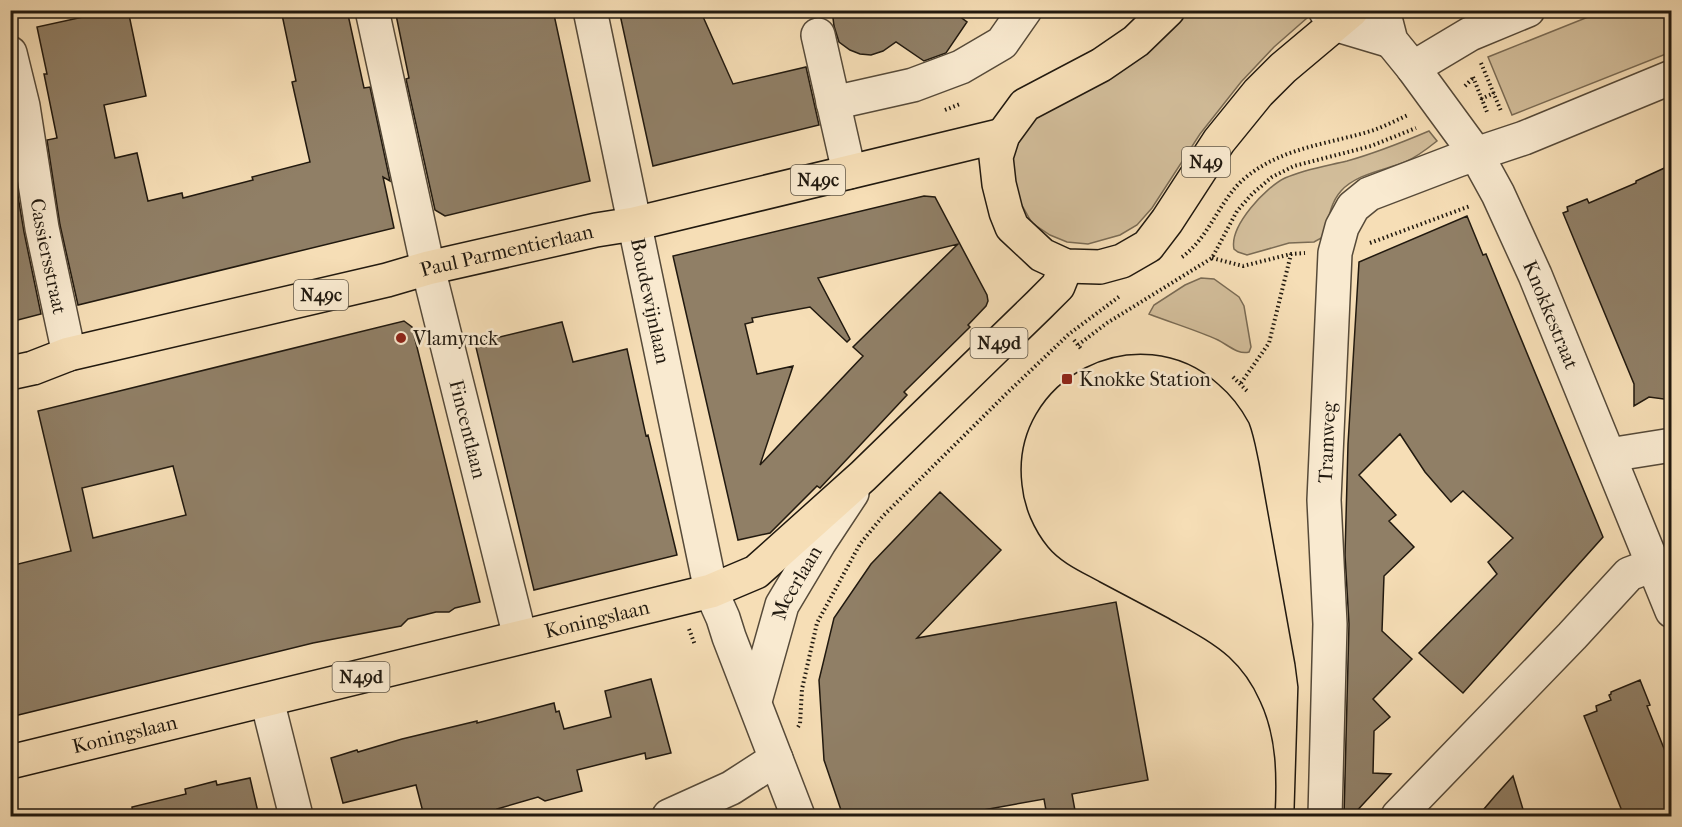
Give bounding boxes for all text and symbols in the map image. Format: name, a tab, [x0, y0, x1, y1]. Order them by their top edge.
road number: N49	[1182, 147, 1230, 177]
road number: N49c	[791, 165, 845, 195]
street label: Cassiersstraat	[26, 197, 72, 316]
street label: Paul Parmentierlaan	[417, 219, 596, 281]
street label: Boudewijnlaan	[626, 236, 675, 366]
street label: Knokkestraat	[1518, 257, 1584, 372]
road number: N49c	[294, 280, 348, 310]
place label: Vlamynck	[412, 327, 499, 350]
road number: N49d	[970, 328, 1028, 358]
marker: Vlamynck	[394, 331, 408, 345]
place label: Knokke Station	[1079, 368, 1211, 391]
marker: Knokke Station	[1060, 372, 1074, 386]
street label: Fincentlaan	[445, 377, 492, 481]
street label: Tramweg	[1313, 401, 1340, 483]
street label: Meerlaan	[767, 541, 827, 622]
street label: Koningslaan	[542, 595, 652, 643]
road number: N49d	[332, 662, 389, 692]
street label: Koningslaan	[70, 710, 180, 758]

